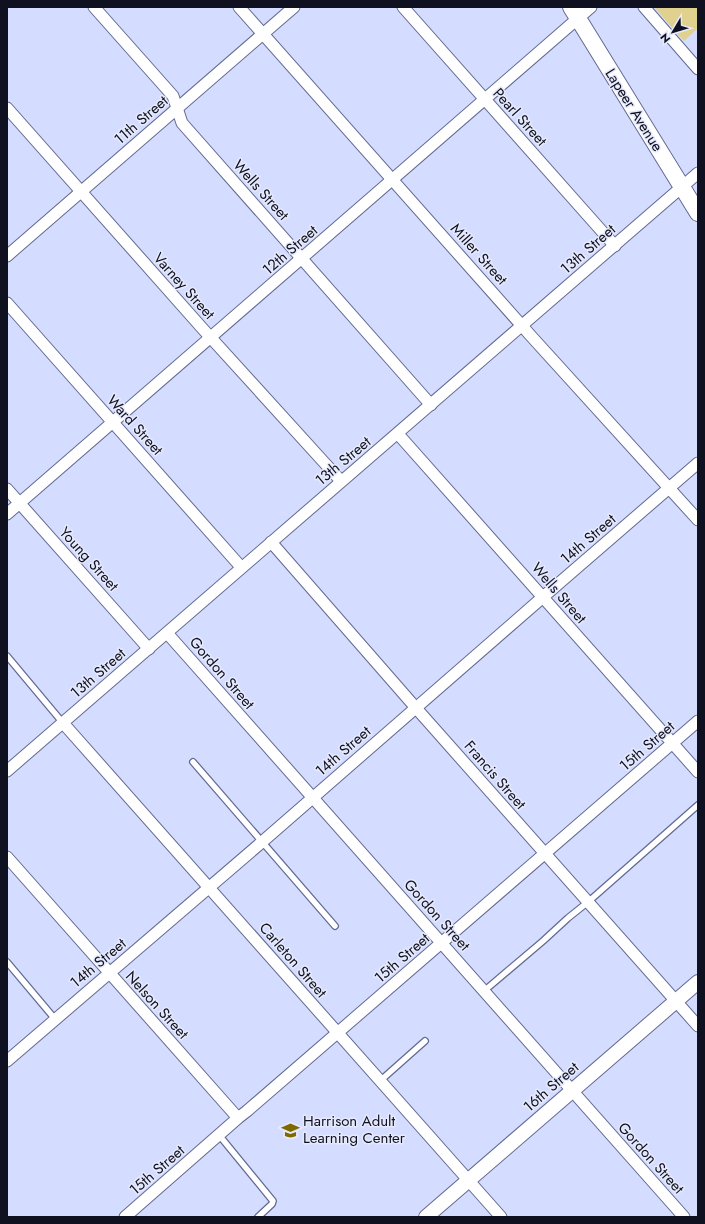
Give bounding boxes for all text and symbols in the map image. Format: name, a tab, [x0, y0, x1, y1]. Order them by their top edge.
north arrow	[653, 12, 693, 52]
text: N	[656, 30, 674, 47]
street label: Lapeer Avenue	[600, 64, 668, 156]
street label: Pearl Street	[488, 83, 552, 151]
street label: 11th Street	[109, 90, 173, 150]
street label: Wells Street	[228, 155, 294, 225]
street label: Miller Street	[445, 218, 513, 290]
street label: 12th Street	[257, 219, 323, 280]
street label: 13th Street	[556, 219, 621, 279]
street label: Varney Street	[148, 248, 220, 325]
street label: Ward Street	[102, 390, 168, 460]
street label: 13th Street	[310, 431, 376, 491]
street label: 14th Street	[555, 508, 621, 569]
street label: Young Street	[54, 522, 124, 596]
street label: Wells Street	[526, 558, 592, 629]
street label: Gordon Street	[184, 632, 260, 714]
street label: 13th Street	[66, 643, 131, 703]
street label: 15th Street	[615, 715, 680, 776]
street label: 14th Street	[310, 720, 376, 781]
street label: Francis Street	[459, 736, 531, 815]
street label: Gordon Street	[399, 874, 476, 956]
street label: Carleton Street	[254, 917, 332, 1003]
street label: 15th Street	[370, 927, 435, 988]
street label: 14th Street	[65, 933, 131, 993]
street label: Nelson Street	[120, 966, 194, 1044]
street label: 16th Street	[518, 1056, 584, 1117]
place label: Harrison Adult Learning Center	[303, 1110, 406, 1149]
street label: Gordon Street	[613, 1117, 690, 1199]
school or university icon: Harrison Adult Learning Center	[280, 1120, 300, 1140]
street label: 15th Street	[125, 1139, 190, 1200]

